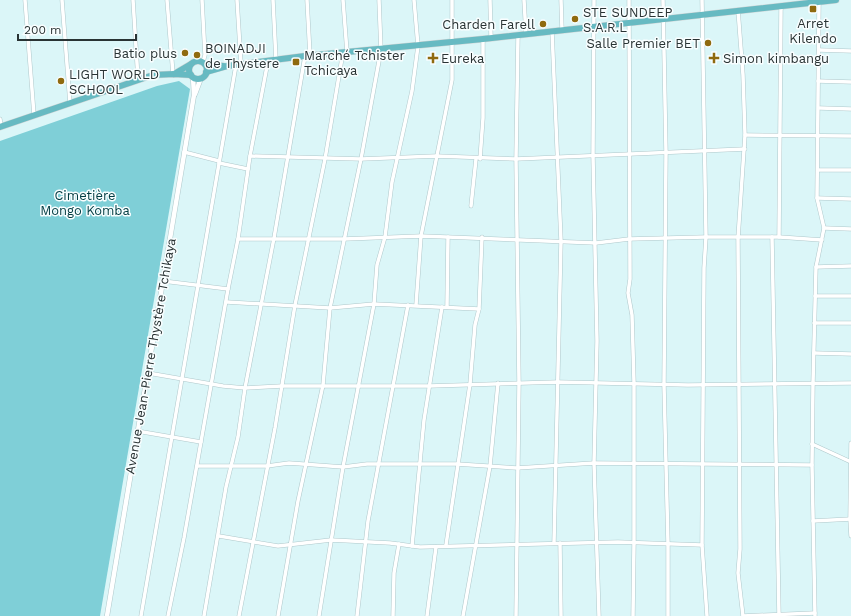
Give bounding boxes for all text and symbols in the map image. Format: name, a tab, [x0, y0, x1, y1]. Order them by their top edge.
marker: Arret Kilendo	[808, 4, 818, 14]
place label: STE SUNDEEP S.A.R.L	[583, 5, 673, 35]
marker: STE SUNDEEP S.A.R.L	[570, 14, 580, 24]
scale bar	[18, 16, 136, 42]
place label: Arret Kilendo	[789, 16, 837, 46]
place label: Charden Farell	[442, 17, 535, 32]
marker: Charden Farell	[538, 19, 548, 29]
text: 200 m	[24, 23, 61, 37]
place label: Salle Premier BET	[587, 36, 700, 51]
marker: Salle Premier BET	[703, 38, 713, 48]
place label: BOINADJI de Thystere	[205, 41, 279, 71]
place label: Batio plus	[113, 46, 177, 61]
marker: Batio plus	[180, 48, 190, 58]
place label: Marché Tchister Tchicaya	[304, 48, 405, 78]
marker: BOINADJI de Thystere	[192, 50, 202, 60]
place label: Eureka	[441, 51, 485, 66]
place label: Simon kimbangu	[723, 51, 829, 66]
marker: Simon kimbangu	[708, 52, 720, 64]
marker: Eureka	[428, 53, 438, 63]
marker: Marché Tchister Tchicaya	[291, 57, 301, 67]
place label: LIGHT WORLD SCHOOL	[69, 67, 159, 97]
marker: LIGHT WORLD SCHOOL	[56, 76, 66, 86]
park label: Cimetière Mongo Komba	[40, 188, 130, 218]
street label: Avenue Jean-Pierre Thystère Tchikaya	[122, 236, 179, 475]

